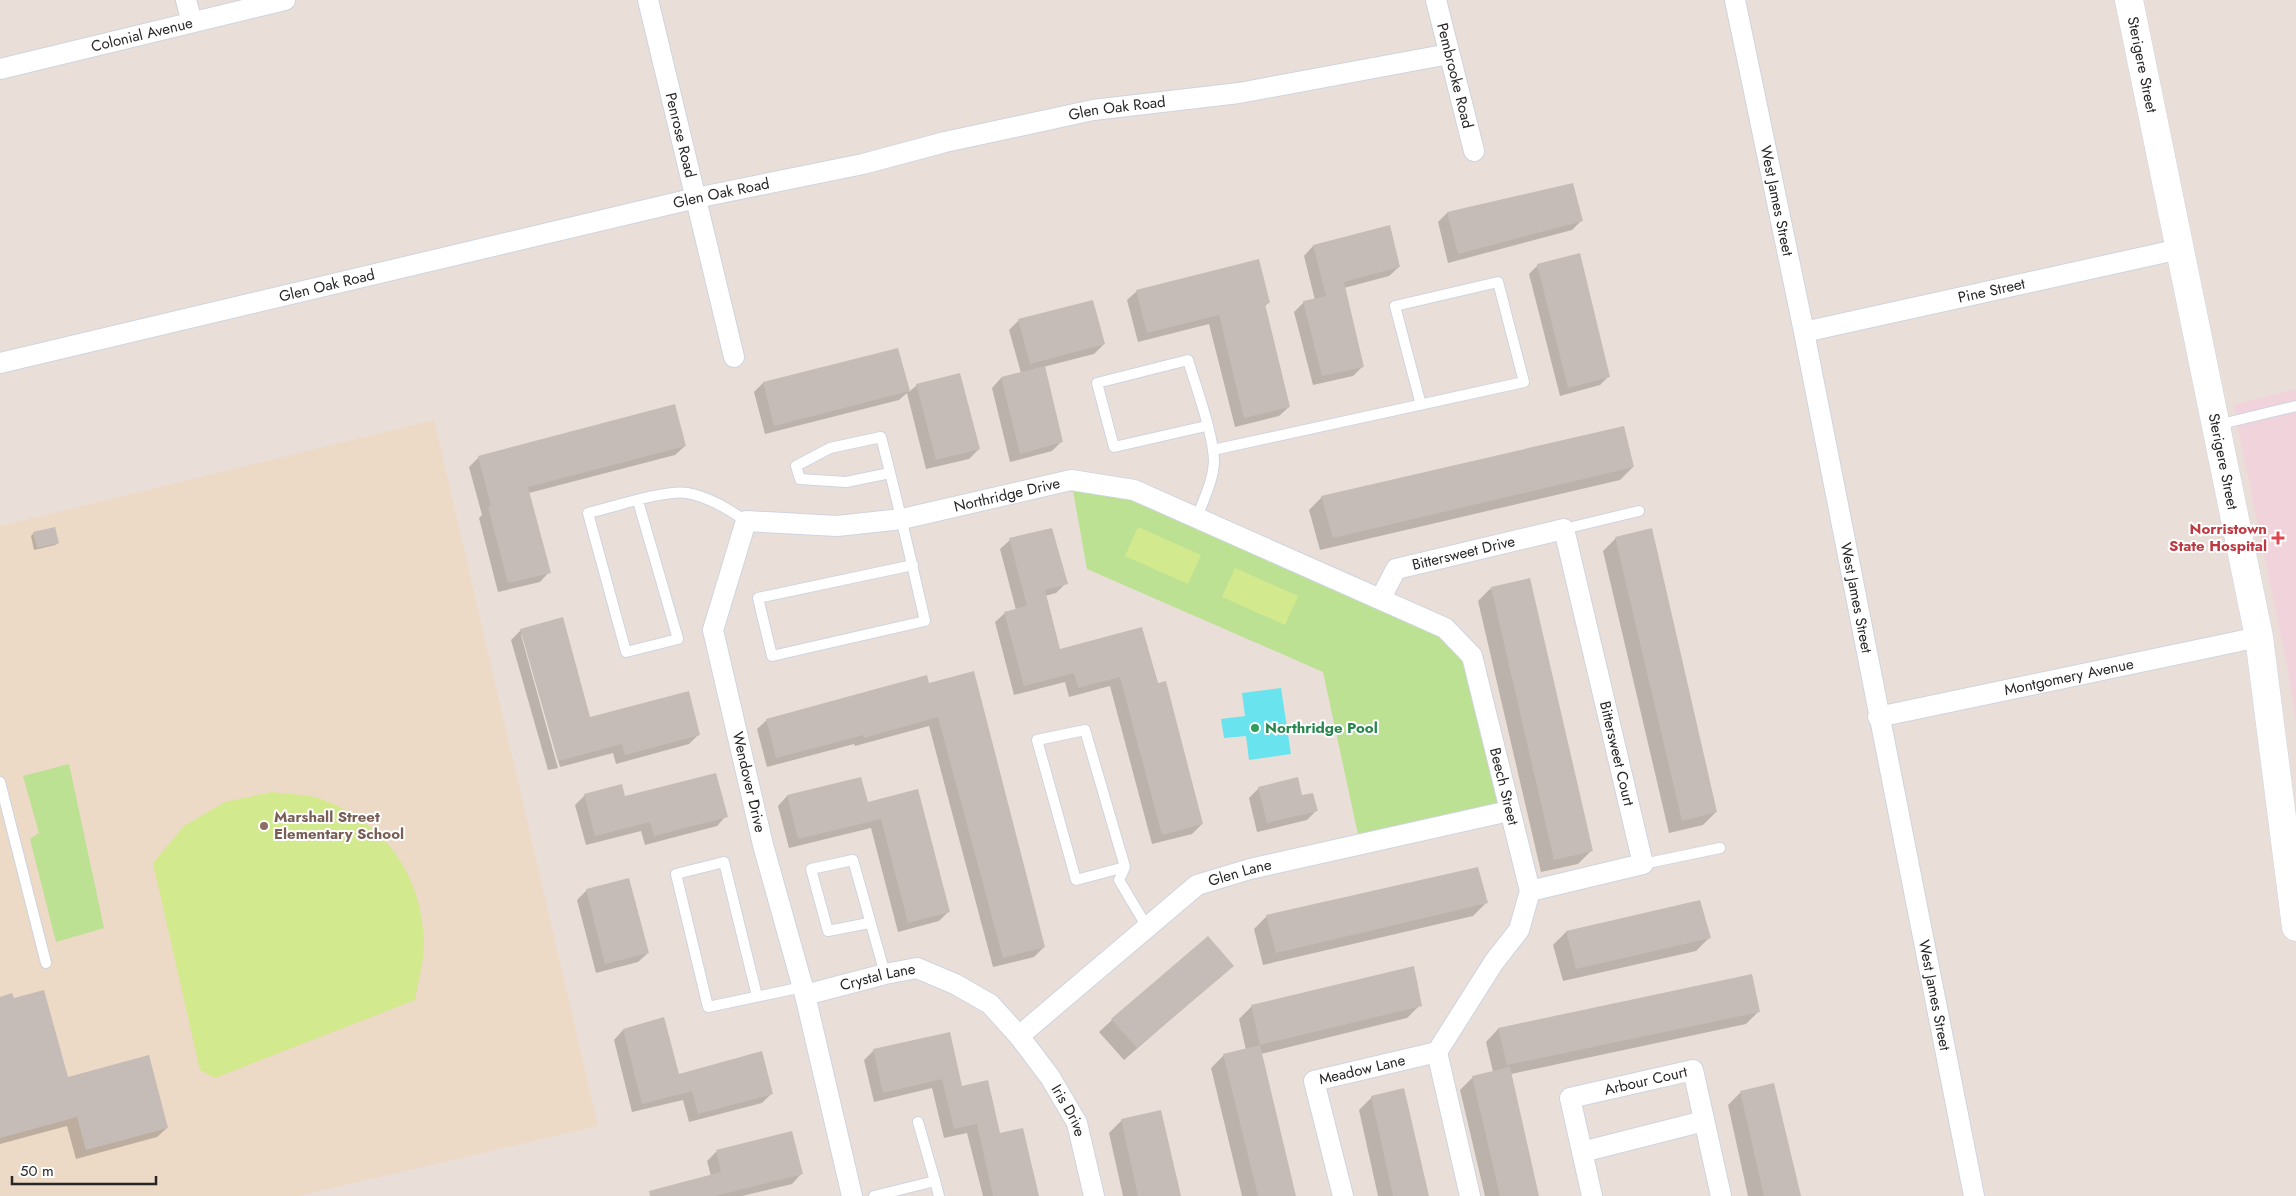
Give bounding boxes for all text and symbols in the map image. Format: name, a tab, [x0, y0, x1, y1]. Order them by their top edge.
street label: Colonial Avenue	[89, 12, 195, 58]
street label: Sterigere Street	[2122, 14, 2163, 115]
street label: Pembrooke Road	[1431, 21, 1479, 131]
street label: Penrose Road	[660, 90, 701, 180]
street label: Glen Oak Road	[1066, 91, 1167, 126]
street label: West James Street	[1755, 144, 1799, 258]
street label: Glen Oak Road	[671, 172, 771, 214]
street label: Glen Oak Road	[277, 264, 377, 307]
street label: Pine Street	[1956, 272, 2028, 309]
street label: Sterigere Street	[2203, 411, 2244, 512]
street label: Northridge Drive	[952, 472, 1062, 518]
place label: Norristown State Hospital	[2169, 518, 2267, 557]
street label: Bittersweet Drive	[1410, 530, 1518, 576]
marker: Norristown State Hospital	[2271, 531, 2285, 545]
street label: West James Street	[1835, 541, 1878, 655]
street label: Montgomery Avenue	[2002, 653, 2136, 701]
street label: Bittersweet Court	[1594, 699, 1640, 809]
place label: Northridge Pool	[1265, 717, 1378, 739]
marker: Northridge Pool	[1249, 722, 1261, 734]
street label: Wendover Drive	[727, 729, 771, 835]
street label: Beech Street	[1484, 745, 1524, 828]
place label: Marshall Street Elementary School	[274, 806, 404, 845]
marker: Marshall Street Elementary School	[258, 820, 270, 832]
street label: Glen Lane	[1205, 853, 1274, 892]
street label: West James Street	[1913, 938, 1956, 1053]
street label: Crystal Lane	[838, 957, 918, 996]
street label: Meadow Lane	[1317, 1049, 1408, 1090]
street label: Arbour Court	[1602, 1061, 1690, 1101]
street label: Iris Drive	[1046, 1080, 1091, 1139]
scale bar	[12, 1154, 156, 1186]
text: 50 m	[20, 1160, 54, 1182]

